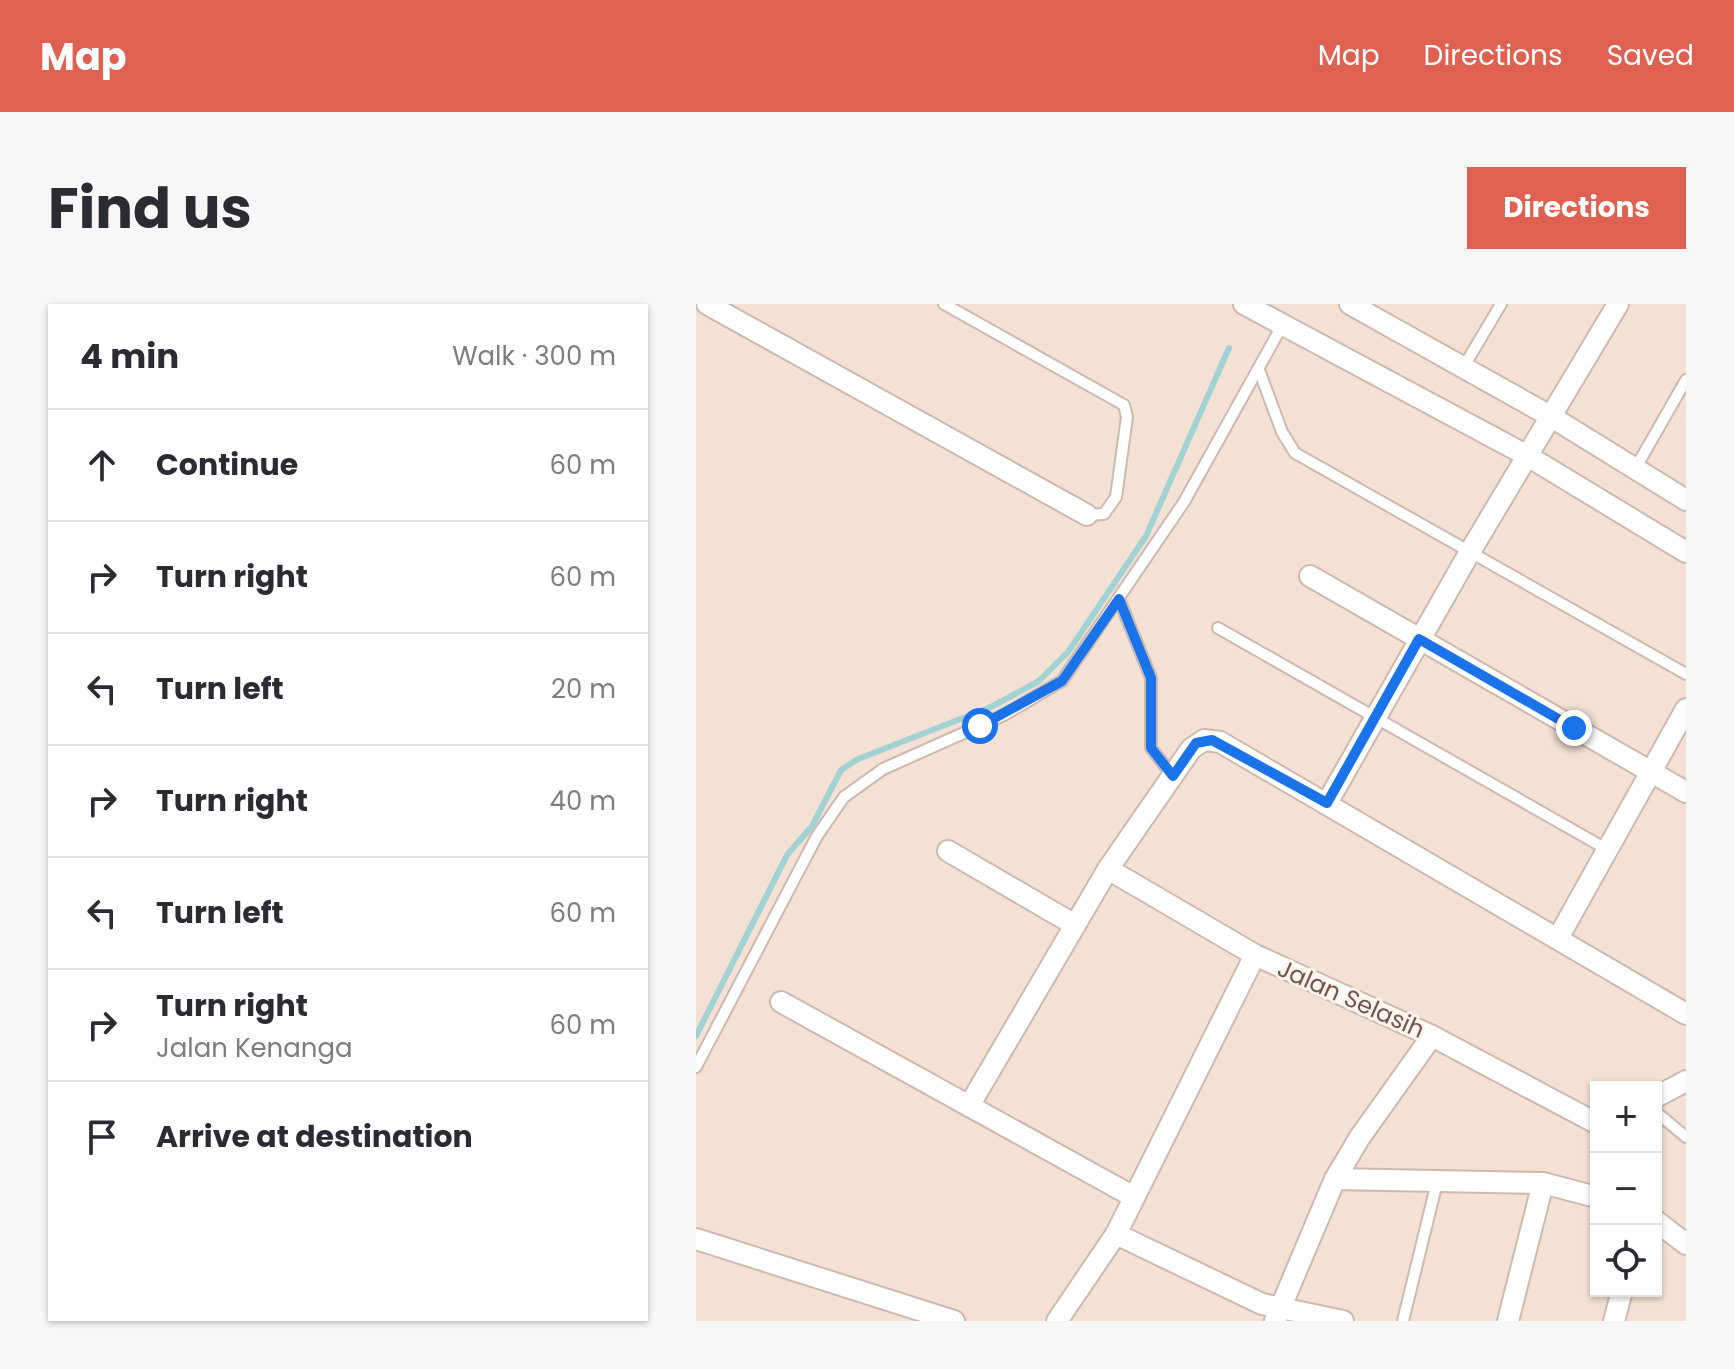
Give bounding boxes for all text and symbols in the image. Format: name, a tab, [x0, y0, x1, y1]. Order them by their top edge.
text: Map	[40, 30, 127, 83]
text: Map	[1318, 36, 1380, 75]
text: Directions	[1424, 36, 1563, 75]
text: Saved	[1607, 36, 1694, 75]
button: Directions	[1467, 167, 1686, 249]
text: Find us	[48, 169, 252, 248]
text: 4 min	[80, 332, 179, 380]
text: Walk · 300 m	[452, 338, 616, 374]
icon: ahead	[80, 443, 124, 487]
text: Continue	[156, 443, 298, 486]
text: 60 m	[549, 447, 616, 483]
icon: right	[80, 555, 124, 599]
text: Turn right	[156, 555, 308, 598]
text: 60 m	[549, 559, 616, 595]
icon: left	[80, 667, 124, 711]
text: Turn left	[156, 667, 284, 710]
text: 20 m	[551, 671, 616, 707]
route start	[962, 708, 998, 744]
route end	[1556, 710, 1592, 746]
icon: right	[80, 779, 124, 823]
text: Turn right	[156, 779, 308, 822]
text: 40 m	[550, 783, 616, 819]
icon: left	[80, 891, 124, 935]
text: Turn left	[156, 891, 284, 934]
text: 60 m	[549, 895, 616, 931]
street label: Jalan Selasih	[1272, 951, 1430, 1046]
text: Turn right	[156, 984, 308, 1027]
icon: right	[80, 1003, 124, 1047]
text: 60 m	[549, 1007, 616, 1043]
text: Jalan Kenanga	[156, 1030, 353, 1066]
map controls	[1590, 1081, 1662, 1297]
button: +	[1590, 1081, 1662, 1153]
icon: arrive	[80, 1115, 124, 1159]
text: Arrive at destination	[156, 1115, 473, 1158]
button: −	[1590, 1153, 1662, 1225]
button: locate	[1590, 1225, 1662, 1297]

